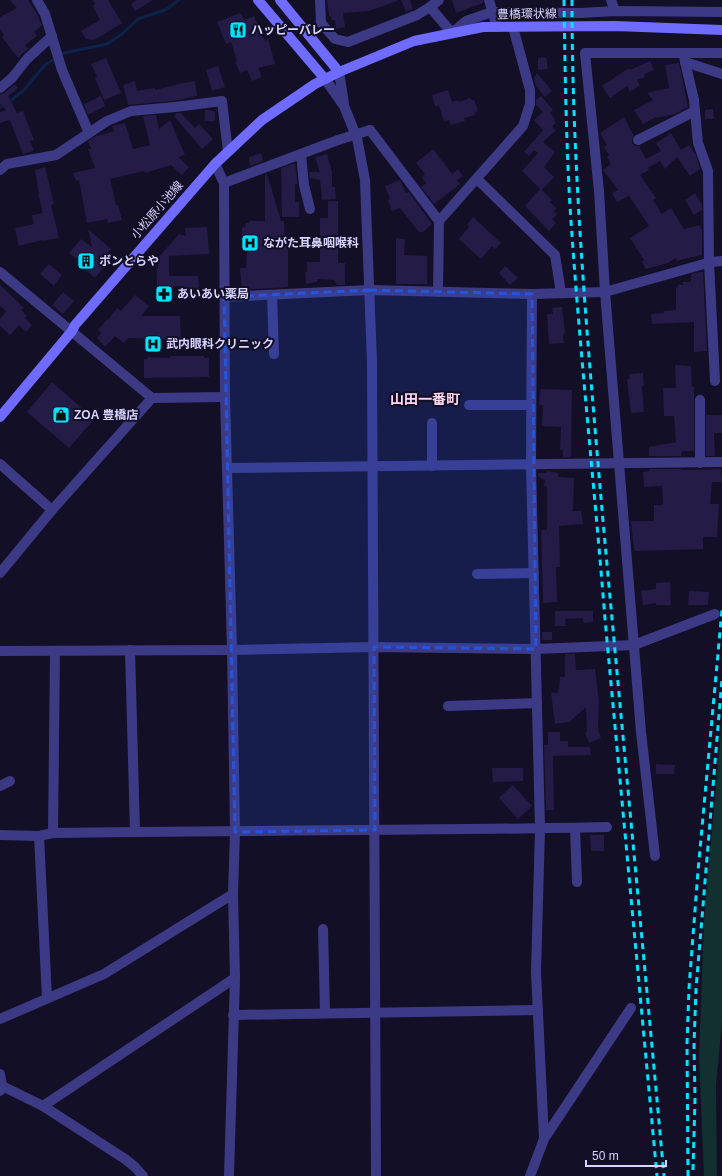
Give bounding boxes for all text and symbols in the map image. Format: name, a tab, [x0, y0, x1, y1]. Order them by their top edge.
street label: 豊橋環状線	[497, 6, 557, 22]
restaurant icon: ハッピーバレー	[228, 20, 248, 40]
place label: ハッピーバレー	[251, 23, 335, 37]
street label: 小松原小池線	[128, 178, 186, 242]
hospital icon: ながた耳鼻咽喉科	[240, 233, 260, 253]
place label: ながた耳鼻咽喉科	[263, 236, 359, 250]
building icon: ボンとらや	[76, 251, 96, 271]
place label: ボンとらや	[99, 254, 159, 268]
pharmacy icon: あいあい薬局	[154, 284, 174, 304]
place label: あいあい薬局	[177, 287, 249, 301]
hospital icon: 武内眼科クリニック	[143, 334, 163, 354]
place label: 武内眼科クリニック	[166, 337, 274, 351]
district label: 山田一番町	[390, 391, 460, 407]
shop icon: ZOA 豊橋店	[51, 405, 71, 425]
place label: ZOA 豊橋店	[74, 408, 138, 422]
scale bar	[586, 1142, 666, 1168]
text: 50 m	[592, 1149, 619, 1163]

